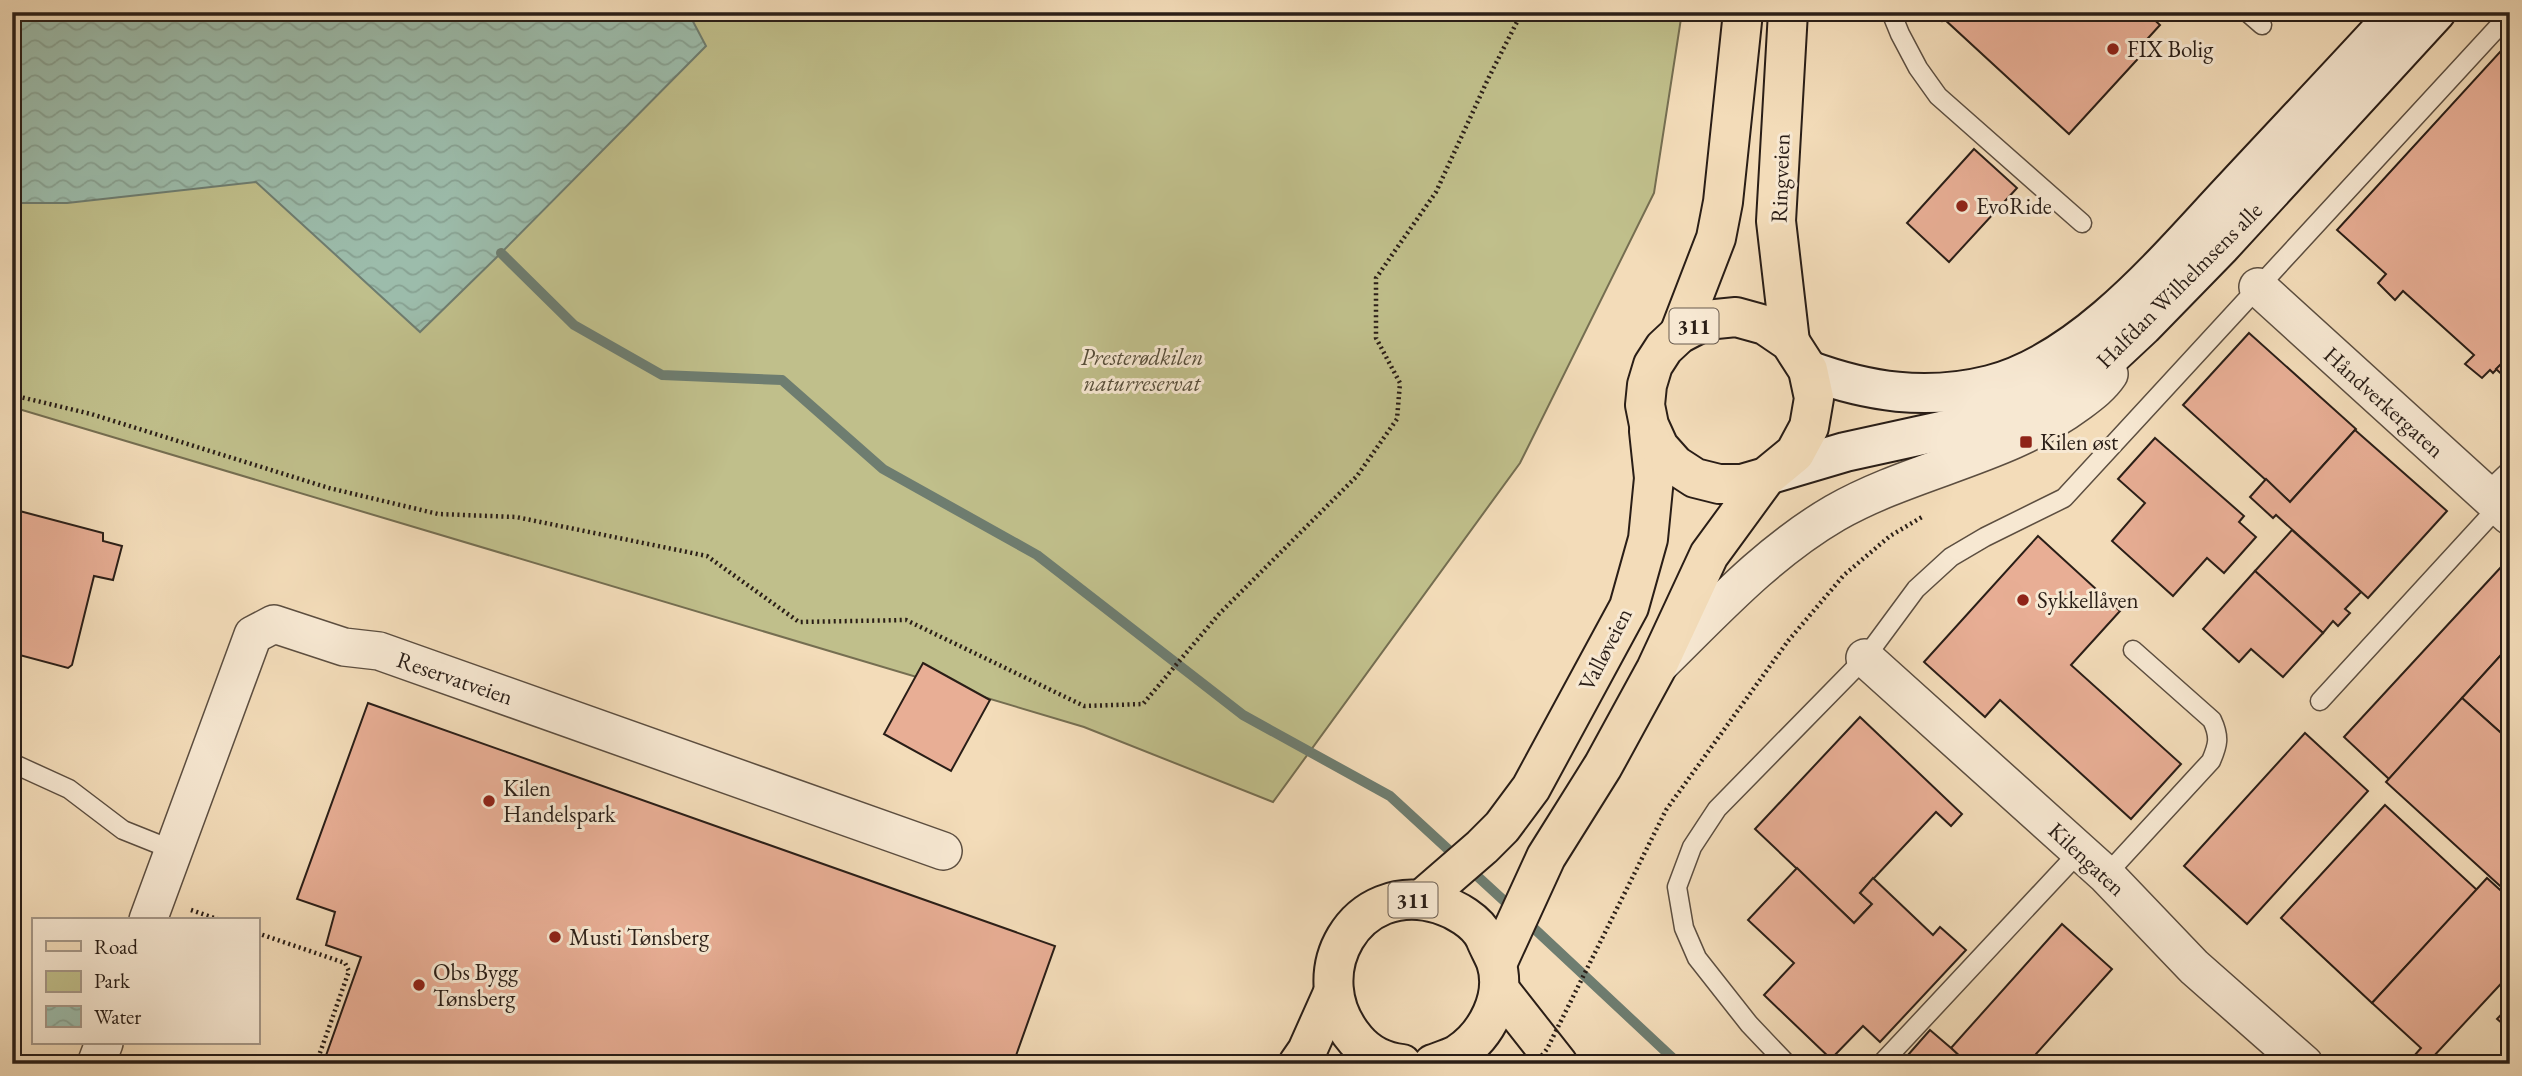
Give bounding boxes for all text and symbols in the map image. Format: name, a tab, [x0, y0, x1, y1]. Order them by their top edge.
place label: FIX Bolig	[2127, 34, 2214, 64]
marker: FIX Bolig	[2105, 41, 2121, 57]
street label: Ringveien	[1763, 133, 1797, 223]
place label: EvoRide	[1976, 191, 2052, 221]
street label: Halfdan Wilhelmsens alle	[2089, 195, 2269, 375]
marker: EvoRide	[1954, 198, 1970, 214]
road number: 311	[1670, 308, 1718, 344]
street label: Håndverkergaten	[2317, 340, 2451, 464]
park label: Presterødkilen naturreservat	[1081, 342, 1203, 398]
place label: Kilen øst	[2040, 427, 2119, 457]
marker: Kilen øst	[2018, 434, 2034, 450]
place label: Sykkellåven	[2037, 585, 2139, 615]
marker: Sykkellåven	[2015, 592, 2031, 608]
street label: Valløveien	[1571, 602, 1639, 696]
street label: Reservatveien	[393, 644, 517, 712]
place label: Kilen Handelspark	[503, 773, 617, 829]
marker: Kilen Handelspark	[481, 793, 497, 809]
street label: Kilengaten	[2042, 815, 2132, 903]
road number: 311	[1388, 883, 1438, 918]
legend	[32, 918, 259, 1044]
place label: Musti Tønsberg	[569, 922, 710, 952]
marker: Musti Tønsberg	[547, 929, 563, 945]
text: Road	[94, 933, 138, 960]
place label: Obs Bygg Tønsberg	[433, 957, 519, 1013]
text: Park	[94, 967, 131, 994]
marker: Obs Bygg Tønsberg	[411, 977, 427, 993]
text: Water	[94, 1003, 141, 1030]

